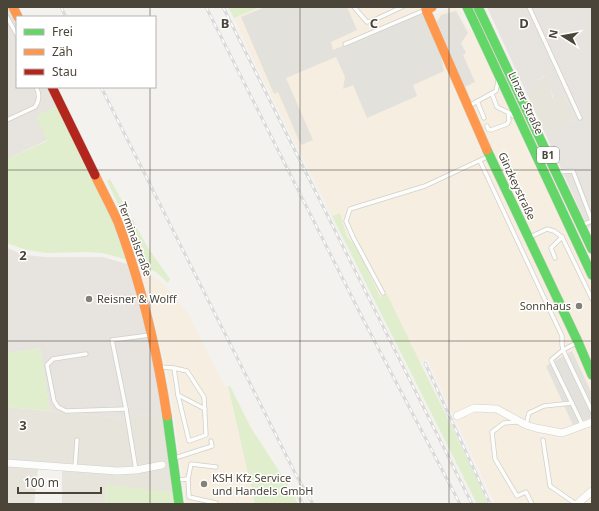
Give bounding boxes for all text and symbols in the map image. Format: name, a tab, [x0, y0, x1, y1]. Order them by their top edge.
text: B	[221, 14, 229, 32]
text: C	[370, 14, 378, 32]
text: D	[519, 14, 529, 32]
legend	[16, 16, 156, 88]
north arrow	[543, 16, 583, 56]
text: Frei	[52, 23, 73, 40]
text: N	[544, 28, 561, 40]
text: Zäh	[52, 43, 73, 60]
text: Stau	[52, 63, 77, 80]
street label: Linzer Straße	[505, 69, 548, 137]
road number: B1	[537, 147, 559, 163]
street label: Ginzkeystraße	[495, 149, 540, 222]
street label: Terminalstraße	[115, 200, 156, 278]
text: 2	[19, 246, 27, 264]
place label: Reisner & Wolff	[97, 291, 178, 306]
marker: Reisner & Wolff	[84, 294, 94, 304]
place label: Sonnhaus	[520, 298, 571, 313]
marker: Sonnhaus	[574, 301, 584, 311]
text: 3	[19, 416, 27, 434]
scale bar	[18, 469, 101, 495]
place label: KSH Kfz Service und Handels GmbH	[212, 470, 314, 498]
text: 100 m	[24, 474, 59, 491]
marker: KSH Kfz Service und Handels GmbH	[199, 479, 209, 489]

